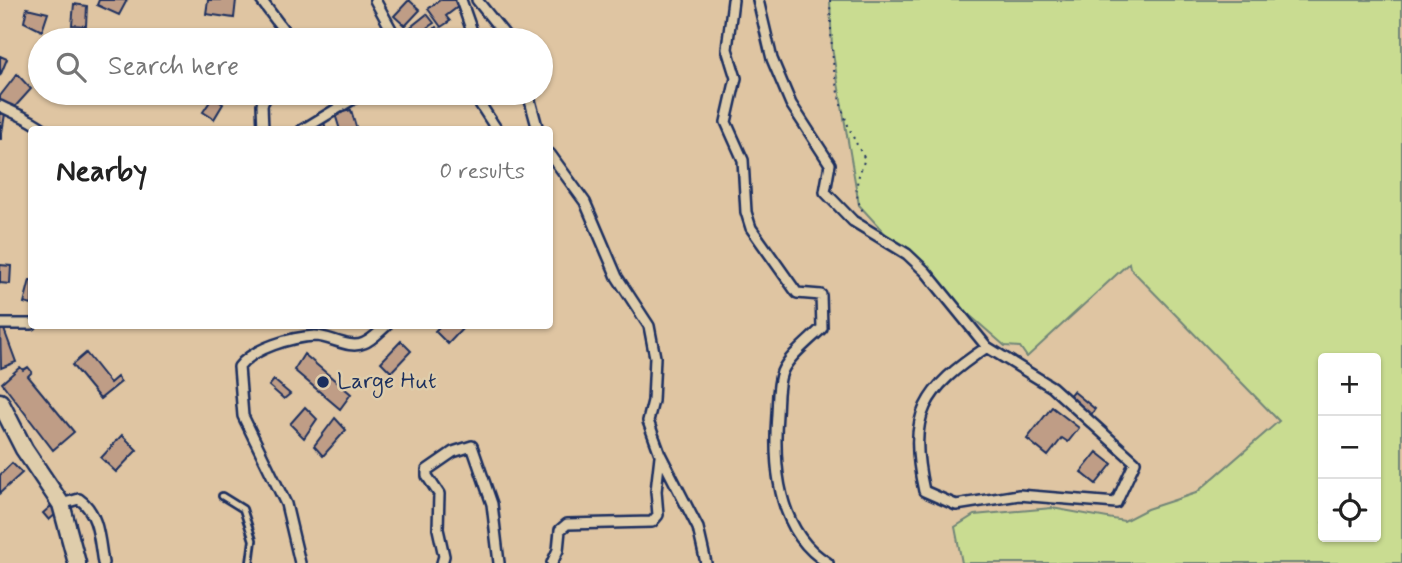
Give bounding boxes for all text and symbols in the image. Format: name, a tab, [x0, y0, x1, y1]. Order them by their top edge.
search box	[28, 28, 553, 105]
icon: search	[52, 48, 90, 86]
text: Search here	[108, 50, 239, 84]
text: Nearby	[56, 152, 147, 191]
text: 0 results	[439, 157, 525, 187]
map controls	[1318, 353, 1381, 542]
button: +	[1318, 353, 1381, 416]
place label: Large Hut	[337, 367, 437, 399]
marker: Large Hut	[315, 374, 331, 390]
button: −	[1318, 416, 1381, 479]
button: locate	[1318, 479, 1381, 542]

